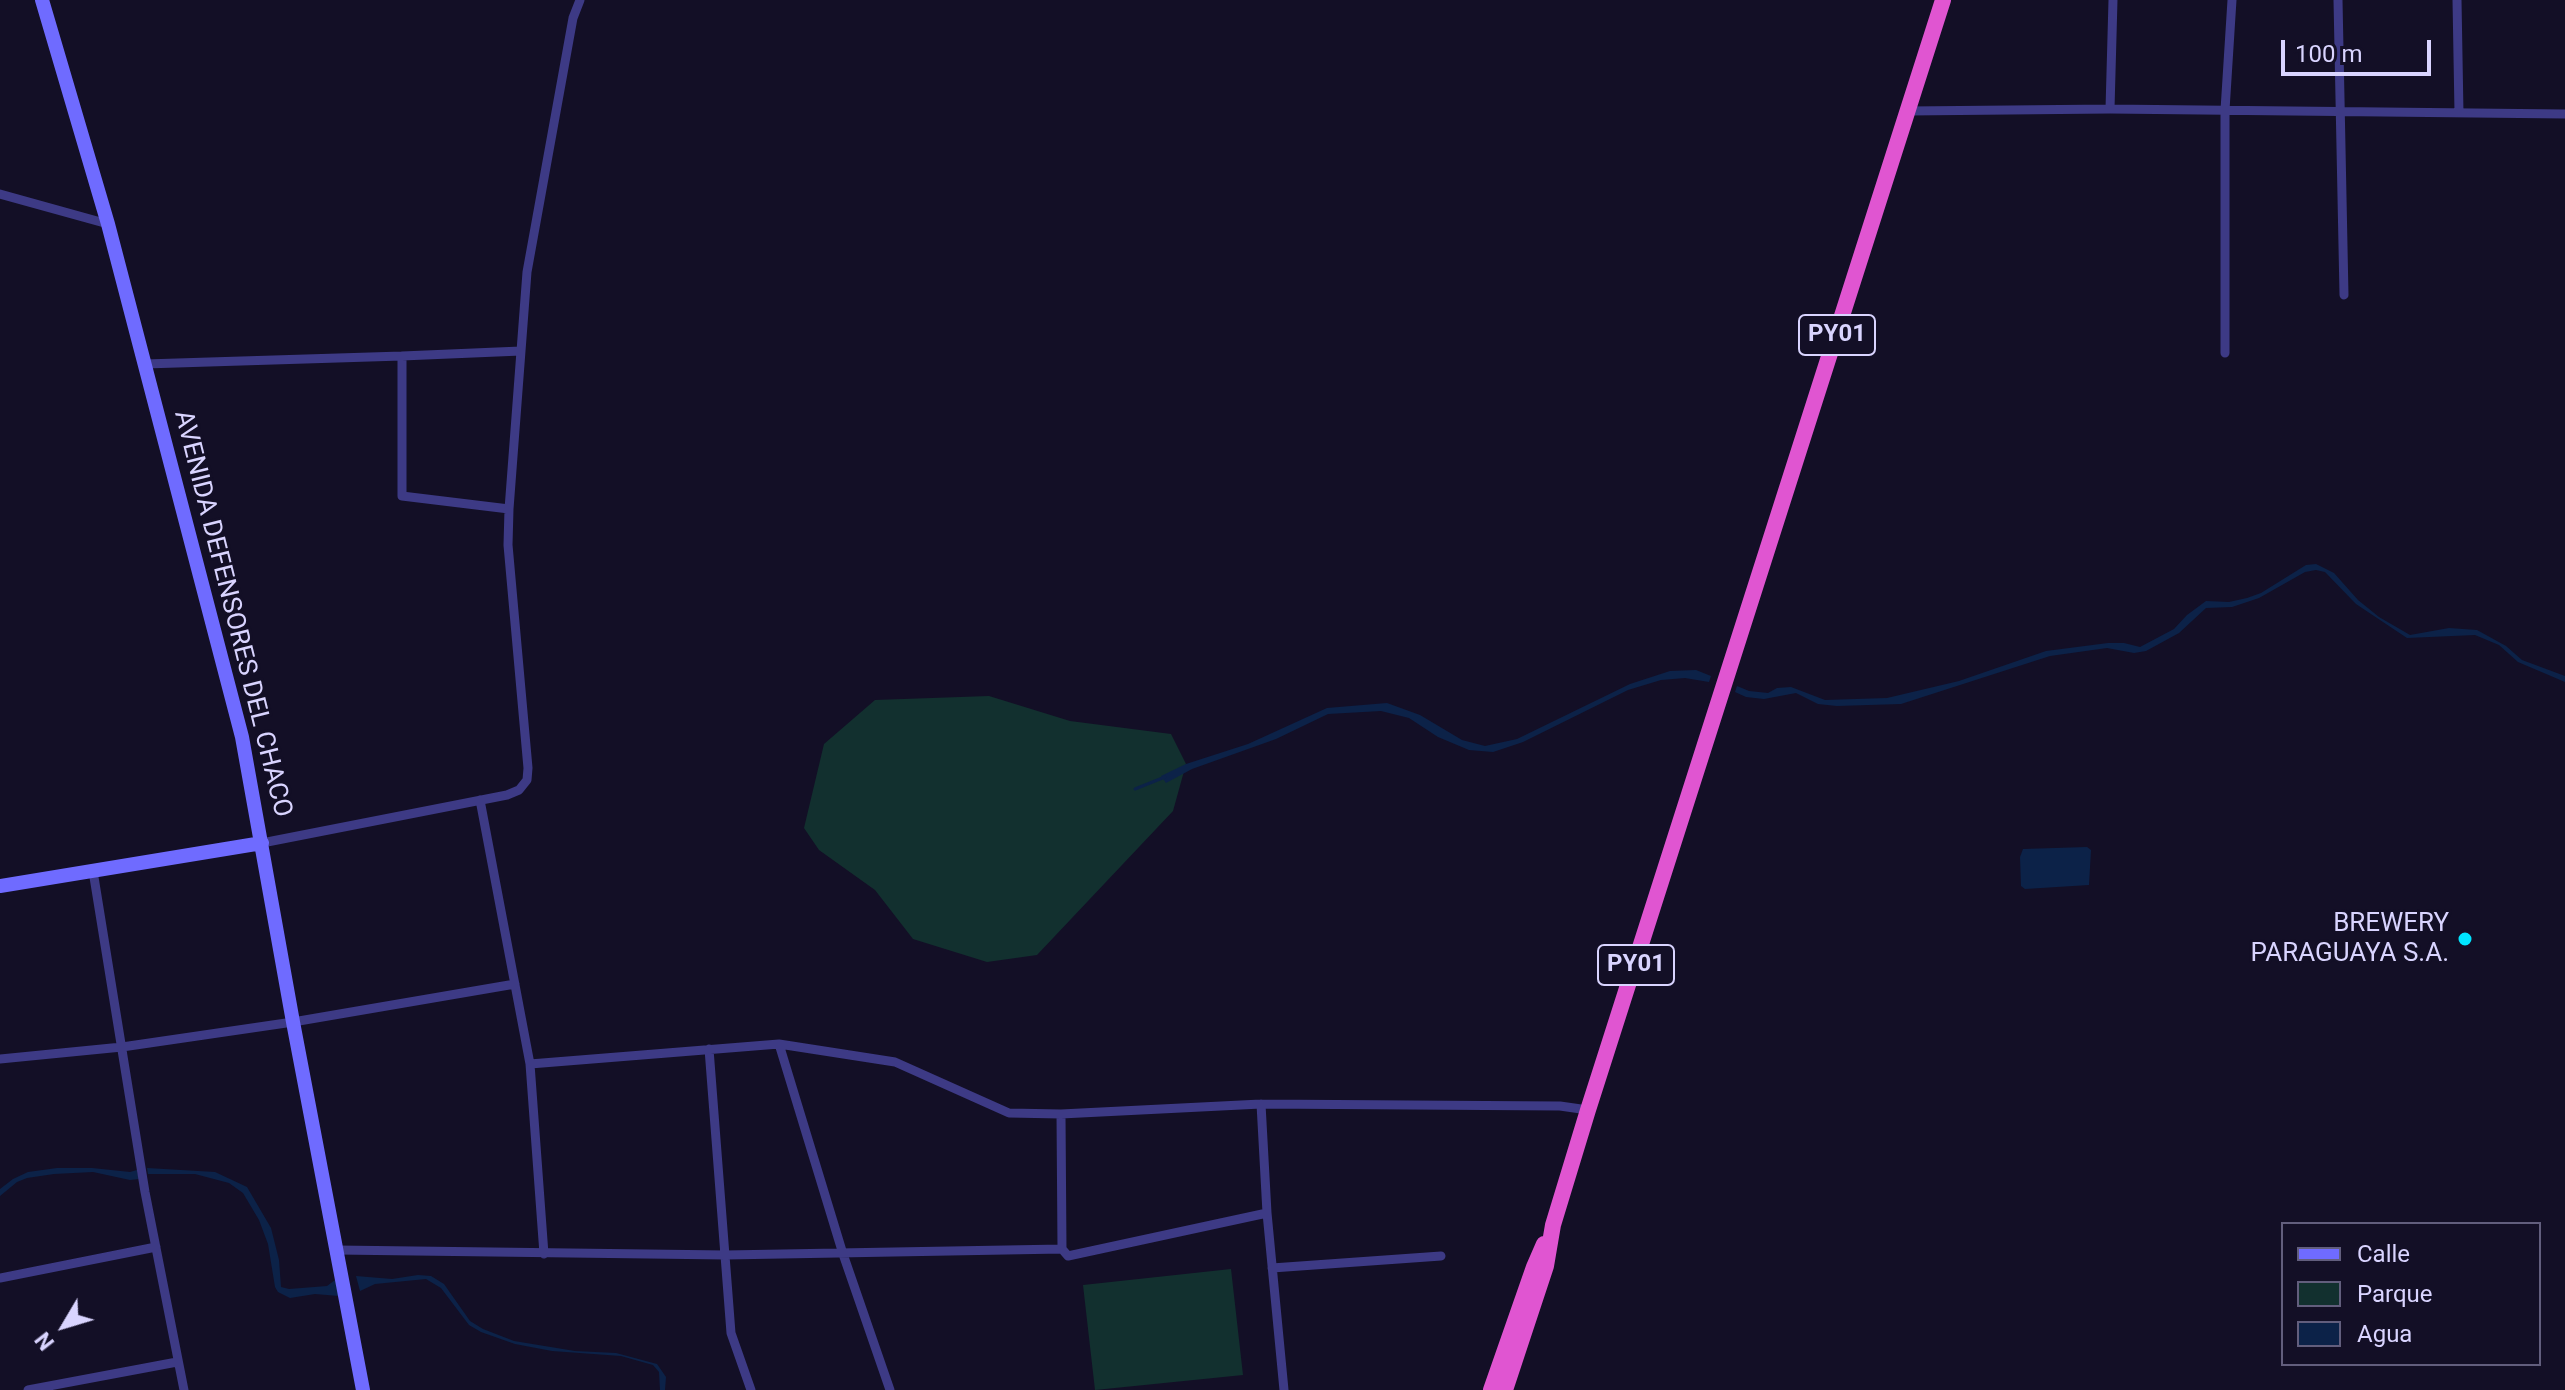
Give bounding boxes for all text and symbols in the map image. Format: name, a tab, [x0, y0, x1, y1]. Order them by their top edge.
scale bar	[2285, 24, 2435, 74]
text: 100 m	[2295, 40, 2362, 68]
road number: PY01	[1799, 315, 1875, 355]
street label: AVENIDA DEFENSORES DEL CHACO	[166, 407, 298, 821]
place label: BREWERY PARAGUAYA S.A.	[2251, 908, 2449, 970]
marker: BREWERY PARAGUAYA S.A.	[2456, 930, 2474, 948]
road number: PY01	[1598, 945, 1674, 985]
legend	[2281, 1222, 2541, 1366]
text: Calle	[2357, 1240, 2410, 1268]
text: Parque	[2357, 1280, 2433, 1308]
north arrow	[24, 1286, 104, 1366]
text: Agua	[2357, 1320, 2412, 1348]
text: N	[30, 1327, 59, 1355]

